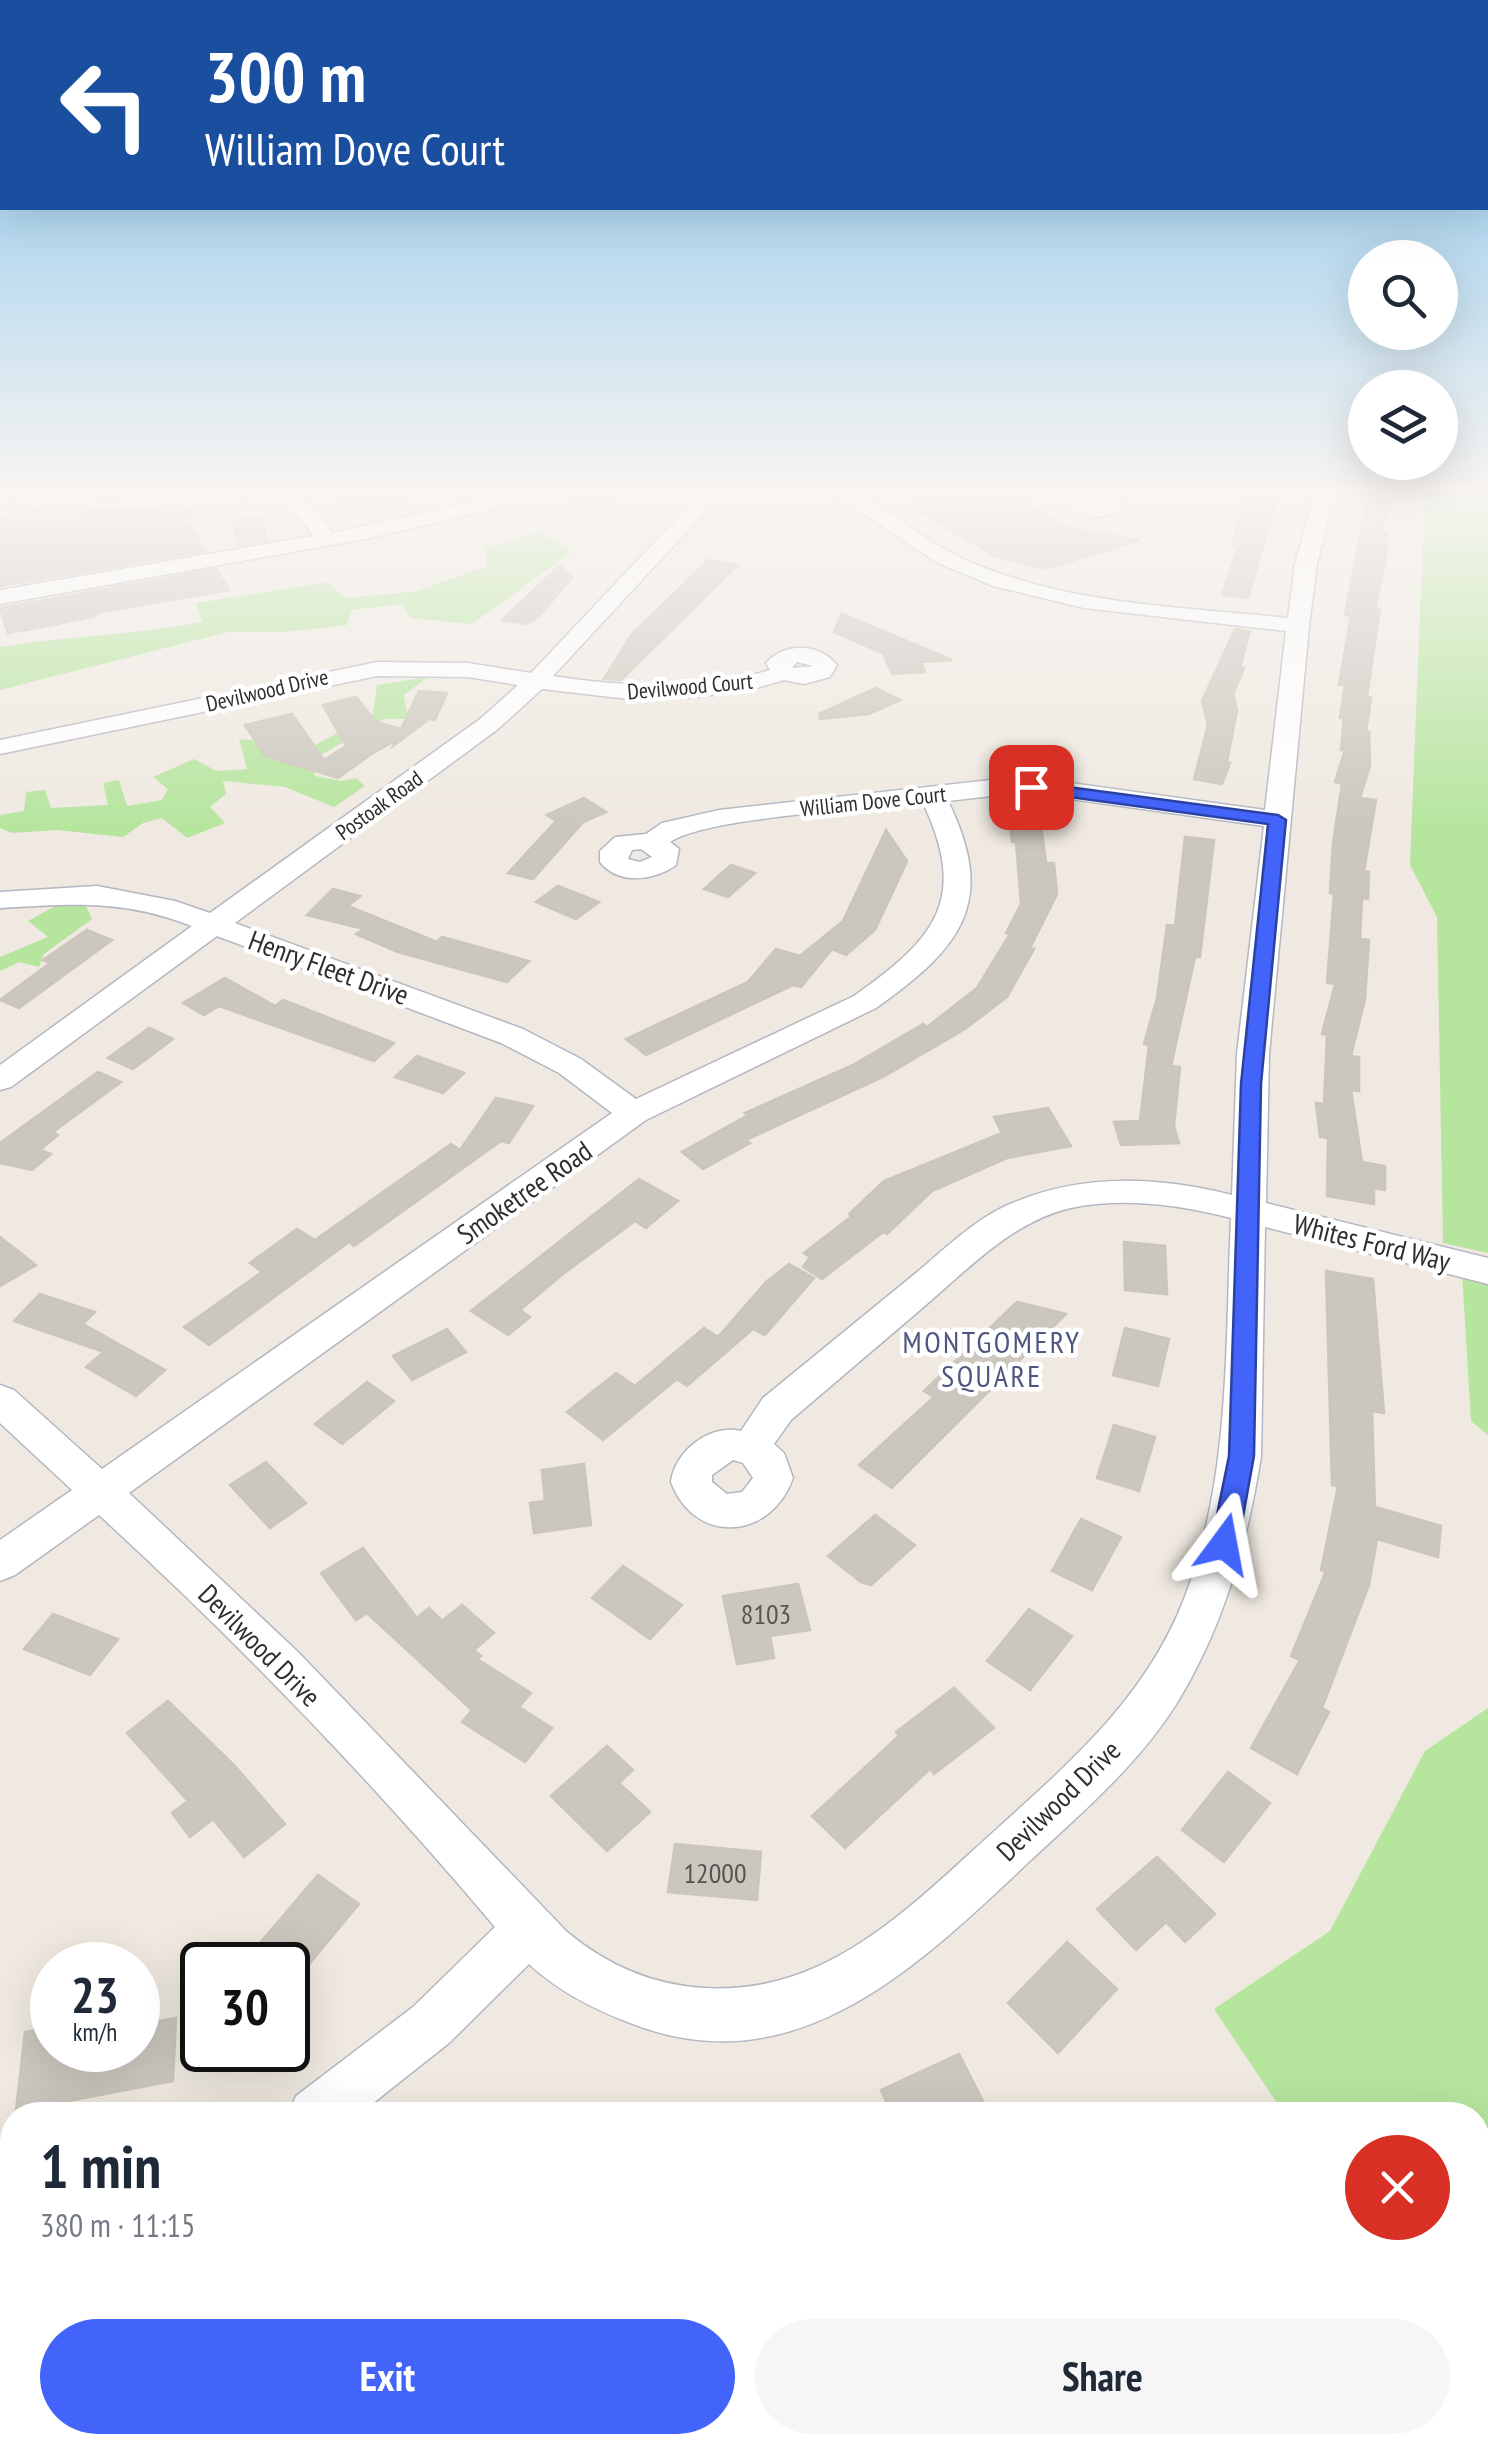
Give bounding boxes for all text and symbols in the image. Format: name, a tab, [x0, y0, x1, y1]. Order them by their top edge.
text: 300 m	[205, 31, 366, 121]
icon: left	[40, 40, 170, 170]
text: William Dove Court	[205, 119, 505, 177]
map controls	[1348, 240, 1458, 480]
button: search	[1348, 240, 1458, 350]
button: layers	[1348, 370, 1458, 480]
street label: Devilwood Drive	[203, 662, 331, 718]
street label: Devilwood Court	[626, 667, 754, 705]
pin	[989, 745, 1074, 830]
icon: arrive	[1004, 760, 1059, 815]
street label: Postoak Road	[330, 764, 428, 846]
street label: William Dove Court	[799, 779, 947, 823]
street label: Henry Fleet Drive	[244, 921, 414, 1013]
street label: Smoketree Road	[449, 1132, 599, 1252]
street label: Whites Ford Way	[1290, 1205, 1455, 1279]
district label: MONTGOMERY SQUARE	[903, 1322, 1081, 1395]
position arrow	[1172, 1492, 1276, 1596]
street label: Devilwood Drive	[191, 1576, 329, 1714]
house number: 8103	[741, 1595, 791, 1632]
street label: Devilwood Drive	[988, 1732, 1128, 1868]
house number: 12000	[683, 1854, 747, 1891]
speed limit sign: 30	[180, 1942, 310, 2072]
text: 23	[71, 1962, 119, 2027]
text: km/h	[73, 2016, 117, 2048]
text: 1 min	[40, 2127, 161, 2205]
button: close	[1345, 2135, 1450, 2240]
text: 380 m · 11:15	[40, 2204, 195, 2246]
button: Exit	[40, 2319, 735, 2434]
button: Share	[755, 2319, 1450, 2434]

